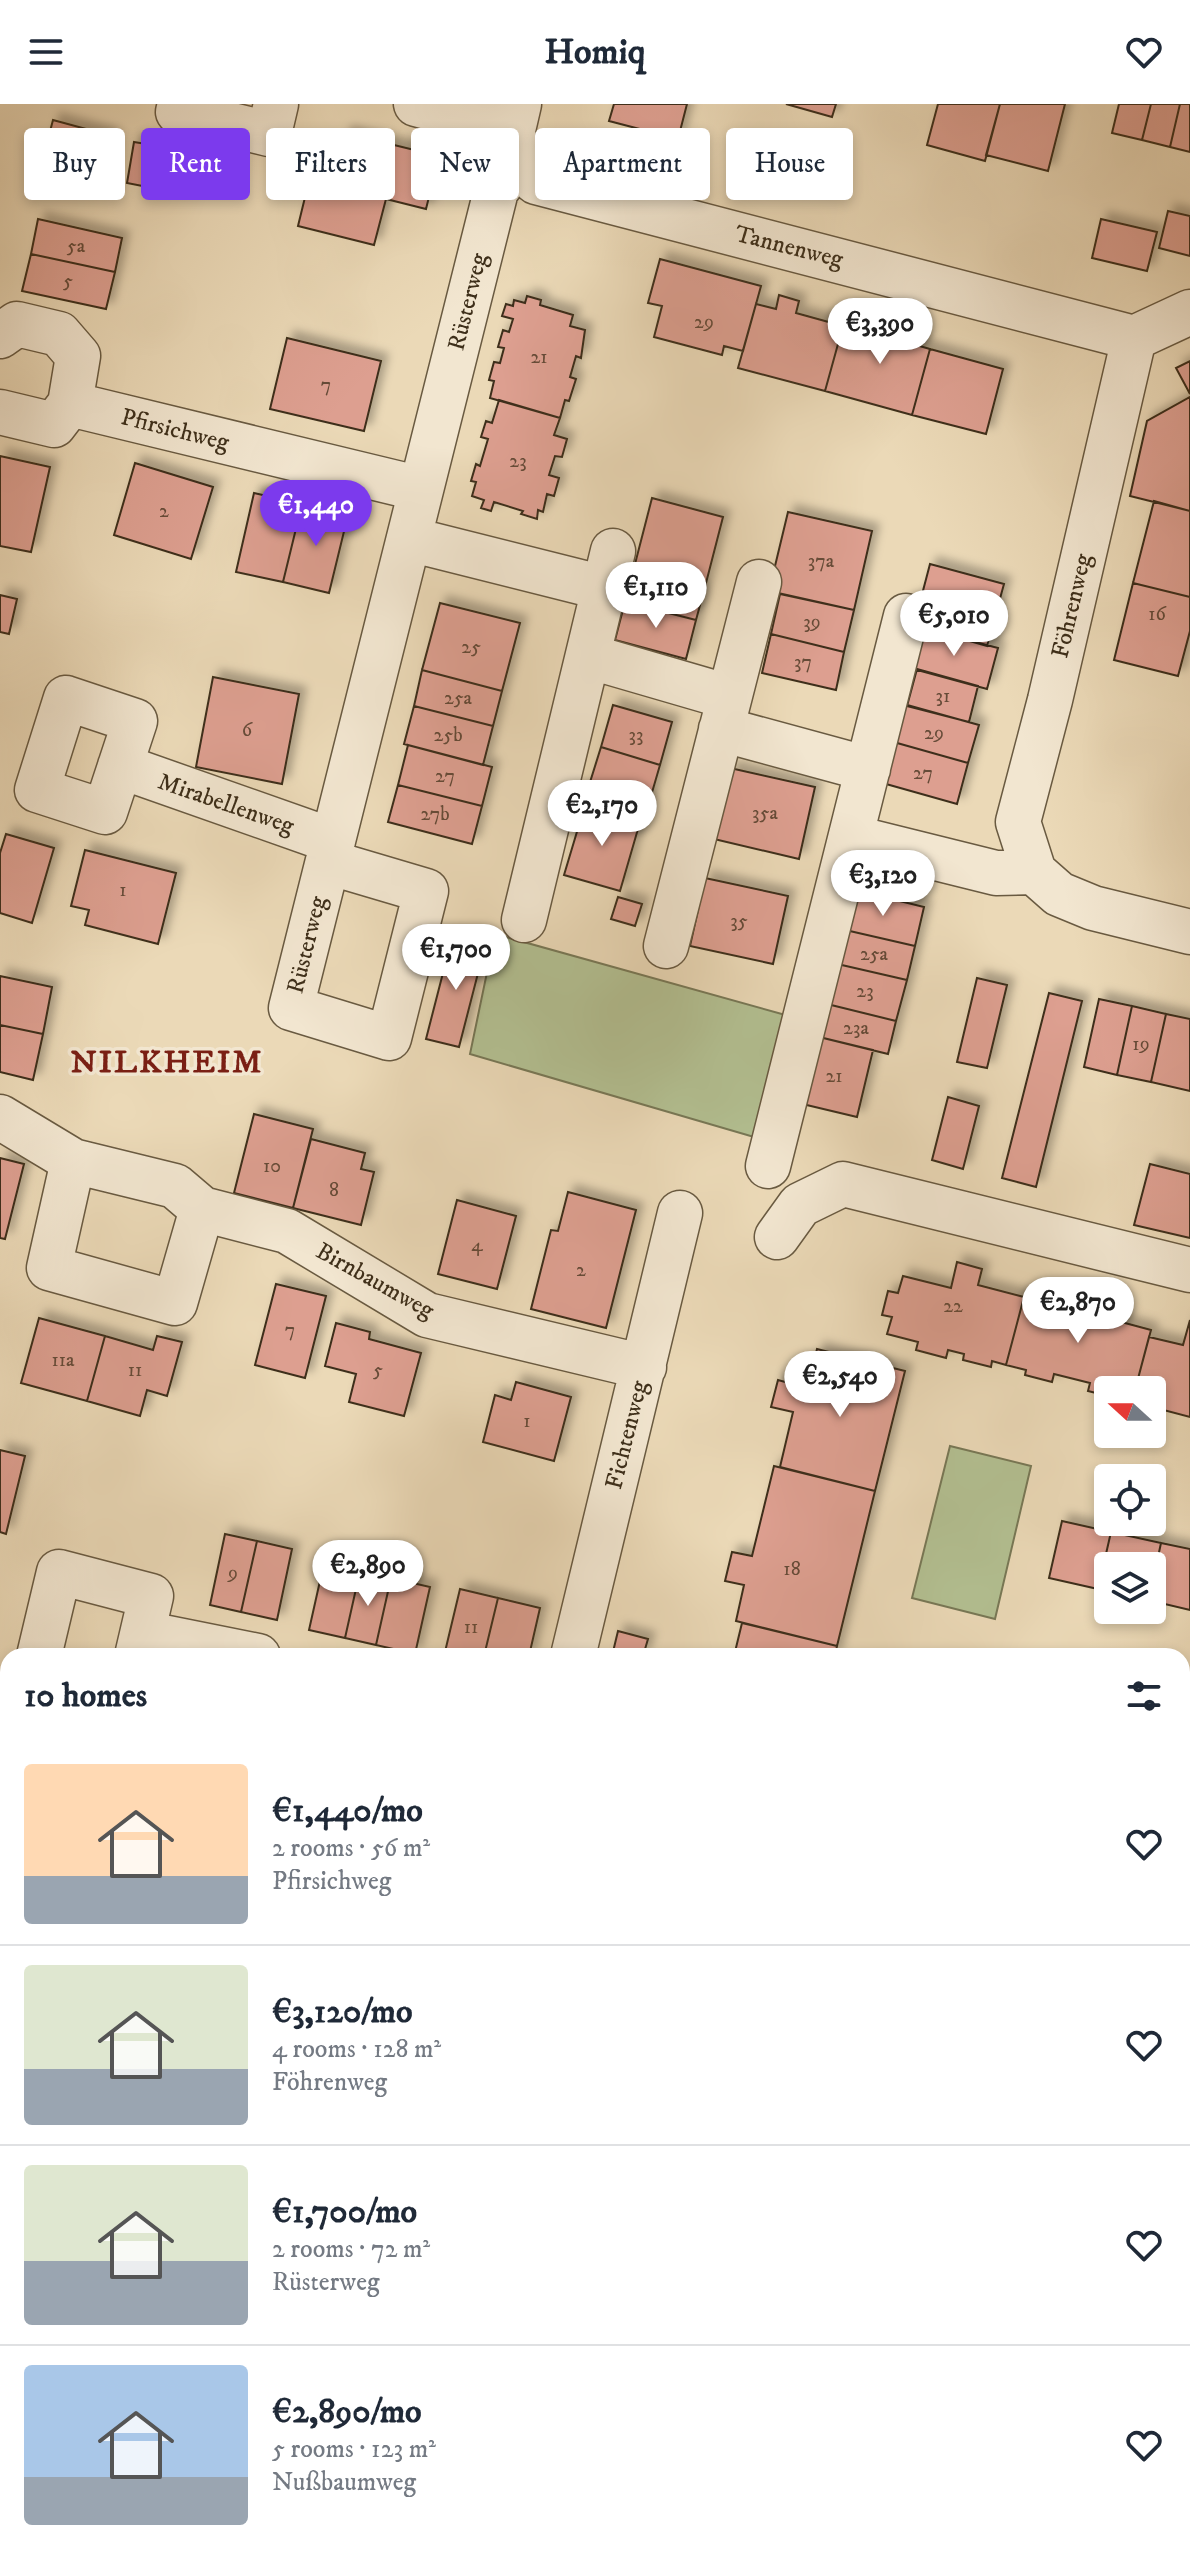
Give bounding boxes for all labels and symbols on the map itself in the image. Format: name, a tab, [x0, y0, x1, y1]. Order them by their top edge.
street label: Tannenweg	[732, 219, 847, 275]
house number: 5a	[67, 234, 86, 259]
street label: Rüsterweg	[441, 250, 495, 354]
house number: 5	[63, 269, 73, 294]
pin: €3,390	[815, 298, 945, 366]
house number: 29	[694, 310, 714, 335]
house number: 21	[530, 345, 548, 370]
house number: 7	[321, 373, 331, 398]
street label: Pfirsichweg	[118, 402, 232, 458]
house number: 23	[509, 449, 527, 474]
pin: €1,440	[251, 480, 381, 548]
house number: 2	[159, 499, 169, 524]
house number: 37a	[808, 549, 835, 574]
street label: Föhrenweg	[1045, 551, 1099, 661]
pin: €1,110	[591, 562, 721, 630]
pin: €5,010	[889, 590, 1019, 658]
house number: 16	[1148, 602, 1166, 627]
house number: 39	[803, 610, 821, 635]
house number: 25	[461, 635, 481, 660]
house number: 37	[794, 650, 812, 675]
house number: 31	[936, 684, 950, 709]
house number: 25a	[444, 686, 473, 711]
house number: 6	[242, 718, 253, 743]
house number: 29	[924, 721, 944, 746]
house number: 25b	[433, 723, 463, 748]
house number: 33	[629, 723, 643, 748]
house number: 27	[913, 761, 933, 786]
house number: 27	[435, 764, 455, 789]
street label: Mirabellenweg	[154, 767, 298, 841]
pin: €2,170	[537, 780, 667, 848]
house number: 35a	[752, 801, 778, 826]
house number: 27b	[420, 802, 450, 827]
pin: €3,120	[818, 850, 948, 918]
house number: 1	[119, 878, 127, 903]
street label: Rüsterweg	[280, 893, 334, 997]
house number: 35	[730, 909, 748, 934]
pin: €1,700	[391, 924, 521, 992]
house number: 25a	[860, 942, 889, 967]
house number: 23	[856, 979, 874, 1004]
house number: 23a	[843, 1016, 869, 1041]
house number: 19	[1132, 1032, 1150, 1057]
district label: NILKHEIM	[71, 1043, 263, 1083]
house number: 21	[825, 1064, 843, 1089]
house number: 10	[263, 1154, 281, 1179]
house number: 8	[329, 1178, 339, 1203]
house number: 4	[471, 1233, 483, 1258]
street label: Birnbaumweg	[311, 1236, 440, 1326]
house number: 2	[576, 1258, 586, 1283]
pin: €2,870	[1013, 1277, 1143, 1345]
house number: 22	[943, 1294, 963, 1319]
house number: 7	[285, 1318, 295, 1343]
house number: 11a	[51, 1348, 75, 1373]
pin: €2,540	[775, 1351, 905, 1419]
house number: 11	[128, 1358, 142, 1383]
house number: 5	[373, 1358, 383, 1383]
north arrow	[1094, 1376, 1166, 1448]
street label: Fichtenweg	[599, 1377, 655, 1492]
house number: 1	[523, 1409, 531, 1434]
pin: €2,890	[303, 1540, 433, 1608]
house number: 18	[783, 1557, 801, 1582]
house number: 9	[227, 1561, 238, 1586]
house number: 11	[464, 1615, 478, 1640]

